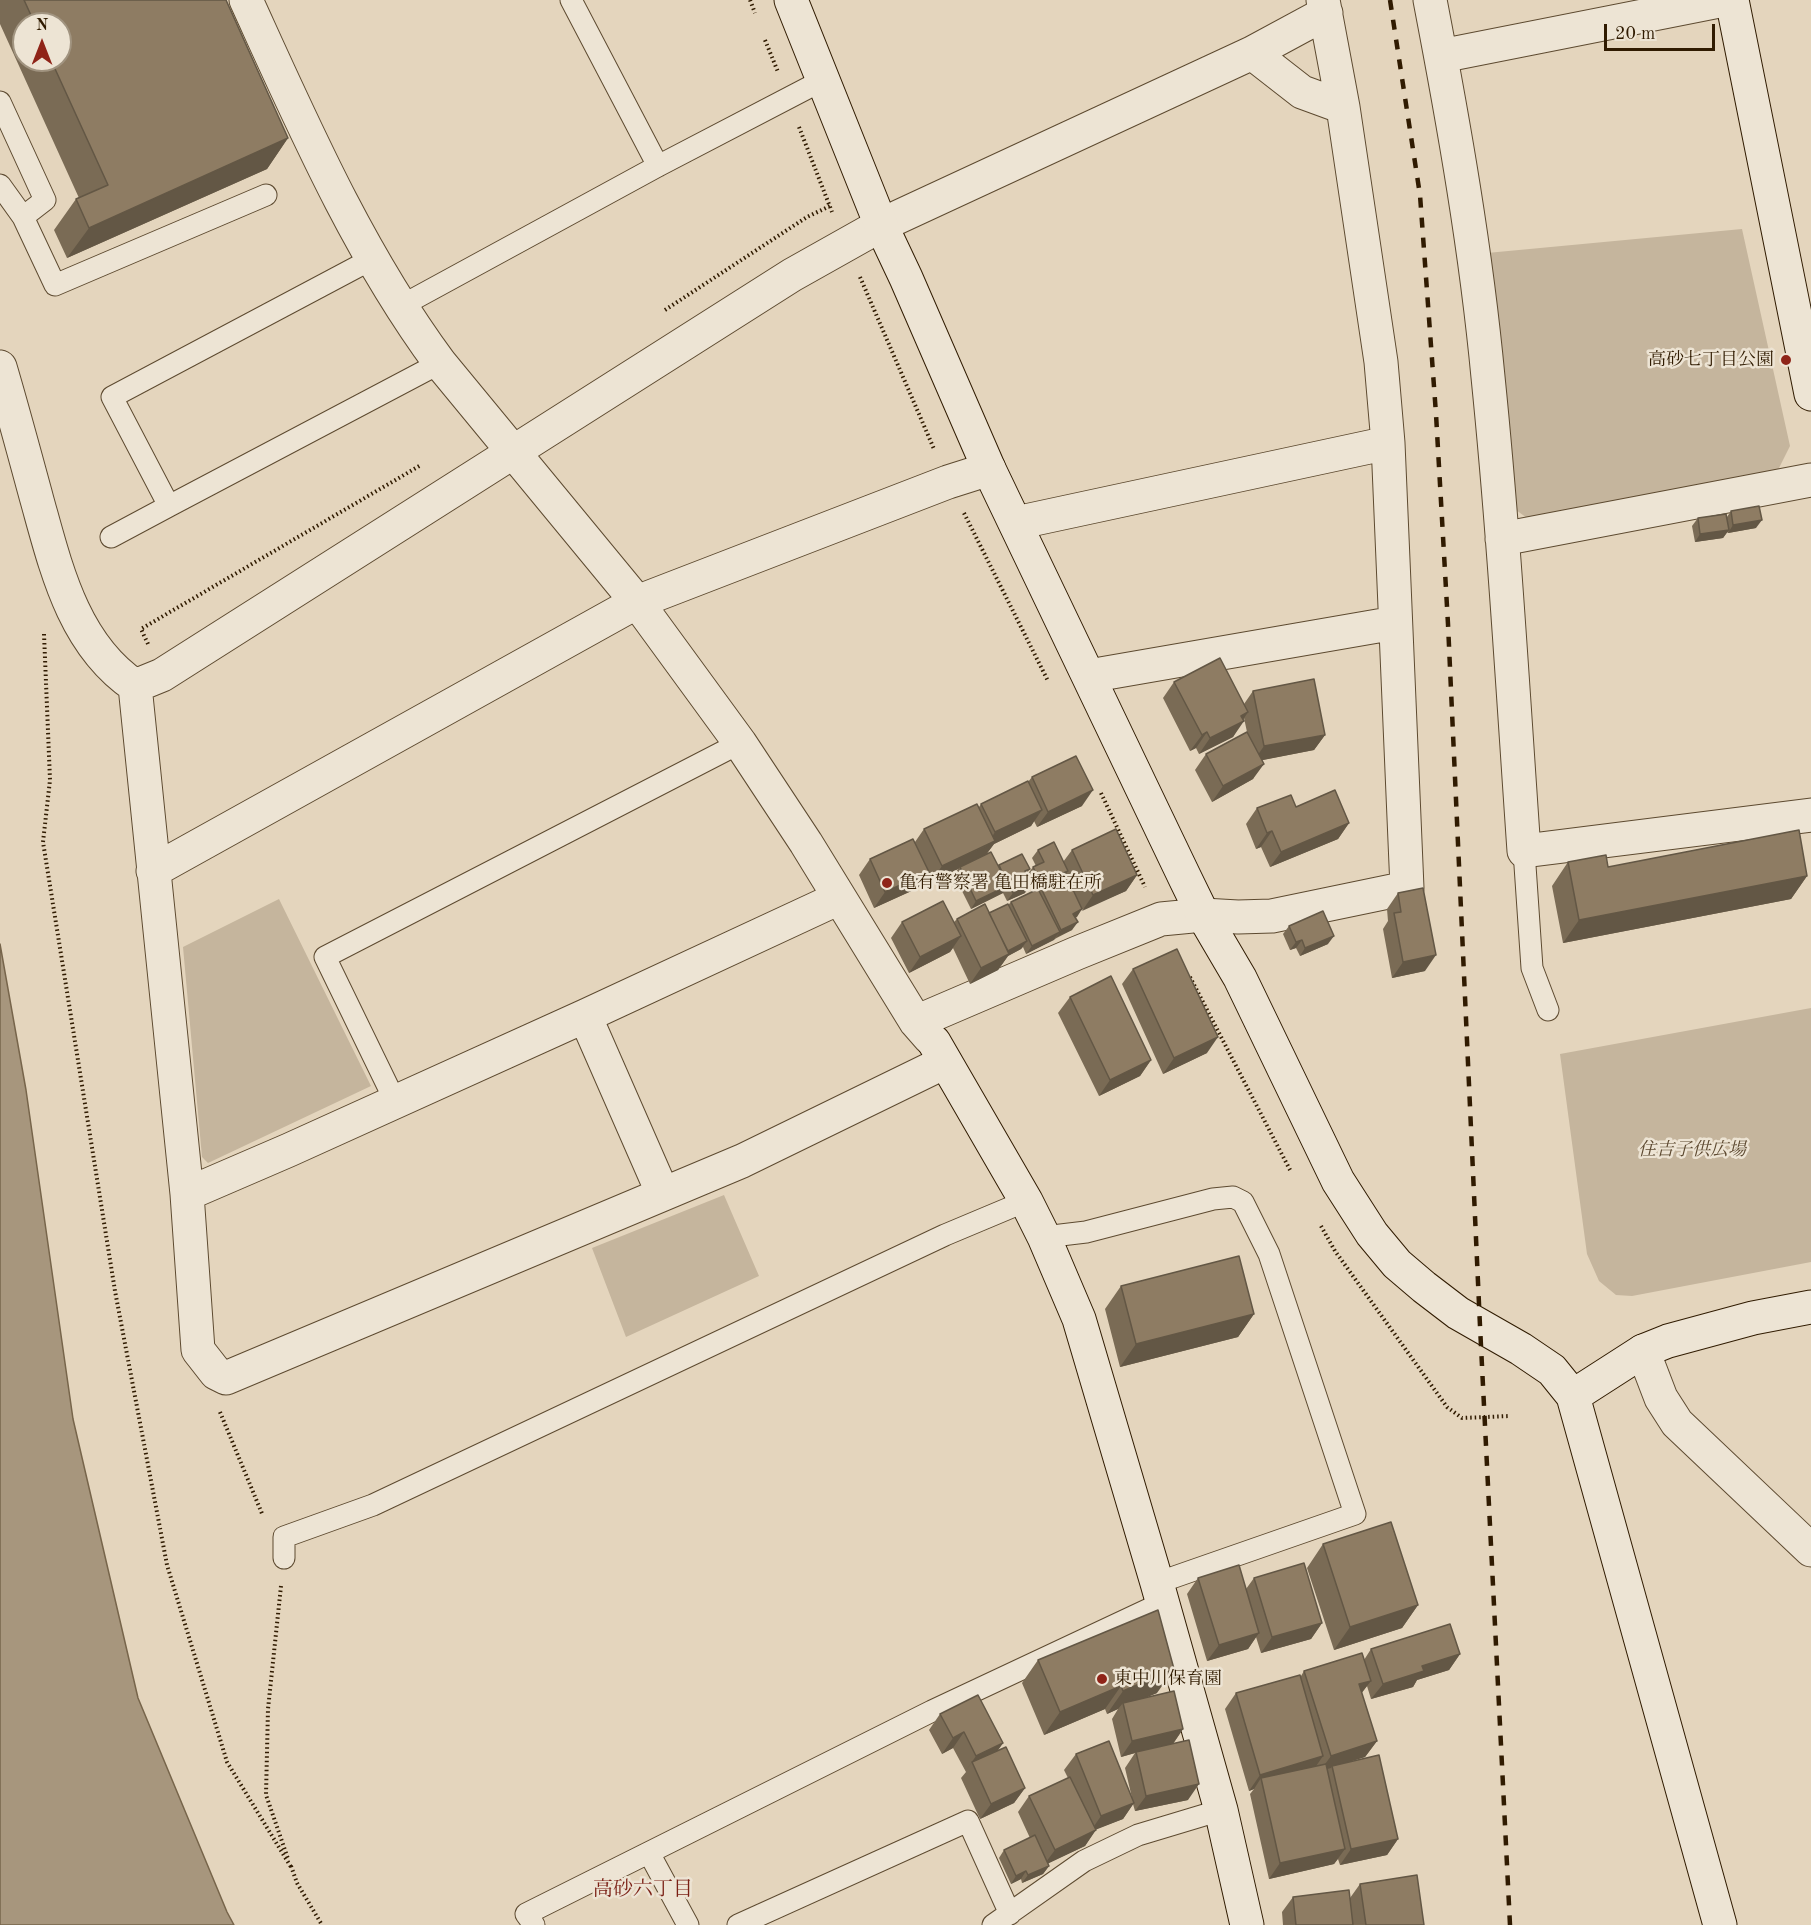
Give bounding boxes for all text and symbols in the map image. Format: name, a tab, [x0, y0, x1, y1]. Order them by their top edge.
north arrow	[12, 12, 72, 72]
scale bar	[1607, 12, 1718, 50]
text: N	[36, 18, 48, 34]
text: 20 m	[1615, 25, 1655, 43]
place label: 高砂七丁目公園	[1648, 349, 1774, 371]
marker: 高砂七丁目公園	[1779, 353, 1793, 367]
place label: 亀有警察署 亀田橋駐在所	[899, 872, 1102, 894]
marker: 亀有警察署 亀田橋駐在所	[880, 876, 894, 890]
park label: 住吉子供広場	[1638, 1139, 1746, 1161]
place label: 東中川保育園	[1114, 1668, 1222, 1690]
marker: 東中川保育園	[1095, 1672, 1109, 1686]
district label: 高砂六丁目	[593, 1878, 693, 1902]

